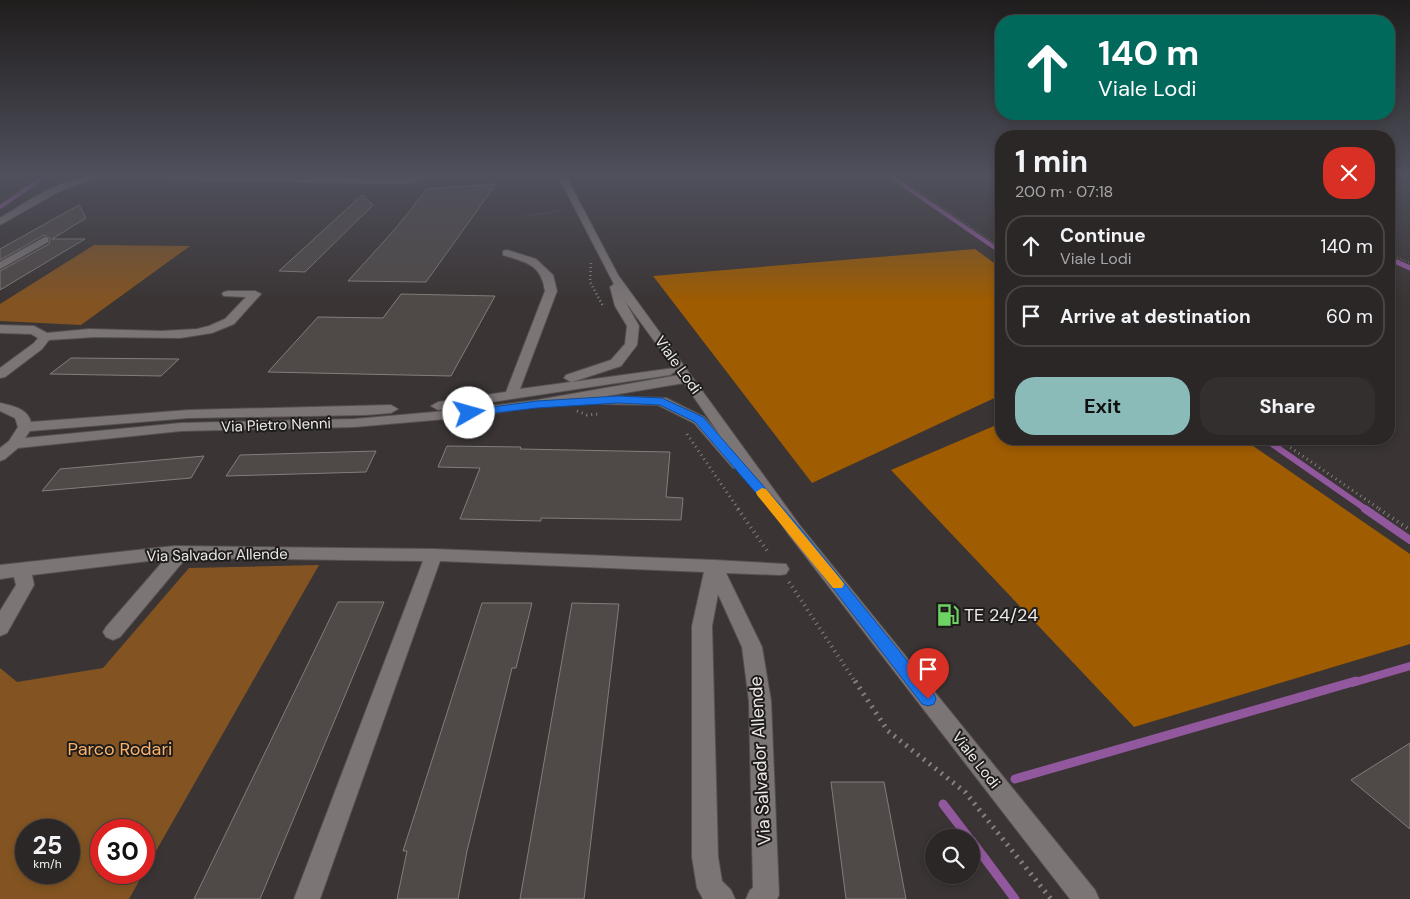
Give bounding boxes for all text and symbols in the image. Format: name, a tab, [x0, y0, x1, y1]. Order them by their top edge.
text: 140 m	[1098, 30, 1199, 76]
icon: ahead	[1015, 35, 1080, 100]
text: Viale Lodi	[1098, 74, 1196, 103]
text: 1 min	[1015, 142, 1088, 181]
button: close	[1323, 147, 1375, 199]
text: 200 m · 07:18	[1015, 181, 1113, 202]
text: Continue	[1060, 223, 1146, 248]
icon: ahead	[1017, 232, 1045, 260]
text: 140 m	[1321, 234, 1373, 259]
text: Viale Lodi	[1060, 248, 1132, 269]
icon: arrive	[1017, 302, 1045, 330]
text: Arrive at destination	[1060, 304, 1251, 329]
text: 60 m	[1326, 304, 1373, 329]
street label: Viale Lodi	[650, 332, 706, 398]
button: Exit	[1015, 377, 1190, 435]
button: Share	[1200, 377, 1375, 435]
position arrow	[442, 386, 494, 438]
street label: Via Pietro Nenni	[221, 413, 331, 437]
street label: Via Salvador Allende	[146, 544, 288, 566]
fuel station icon: TE 24/24	[935, 602, 961, 628]
place label: TE 24/24	[964, 603, 1038, 627]
pin	[907, 648, 949, 699]
icon: arrive	[914, 655, 942, 683]
street label: Via Salvador Allende	[744, 676, 776, 846]
street label: Viale Lodi	[947, 727, 1005, 793]
park label: Parco Rodari	[68, 737, 172, 761]
speed limit sign: 30	[90, 819, 155, 884]
text: 25	[33, 829, 62, 862]
map controls	[925, 829, 980, 884]
button: search	[925, 829, 980, 884]
text: km/h	[33, 856, 62, 872]

